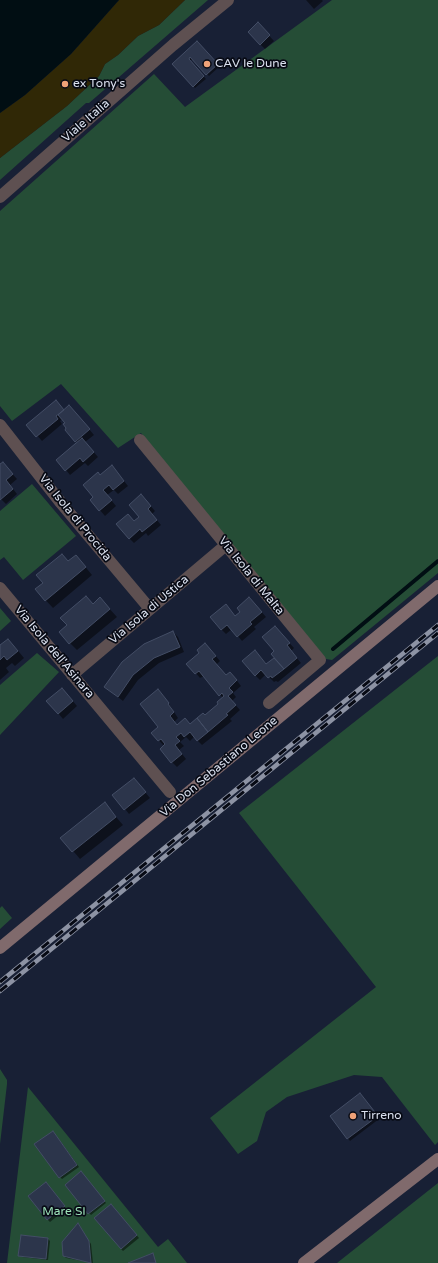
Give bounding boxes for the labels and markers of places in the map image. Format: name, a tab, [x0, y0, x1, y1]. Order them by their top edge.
place label: CAV le Dune	[215, 57, 286, 71]
marker: CAV le Dune	[202, 59, 212, 69]
place label: ex Tony's	[73, 77, 125, 91]
marker: ex Tony's	[60, 79, 70, 89]
place label: Tirreno	[361, 1109, 402, 1123]
marker: Tirreno	[348, 1111, 358, 1121]

